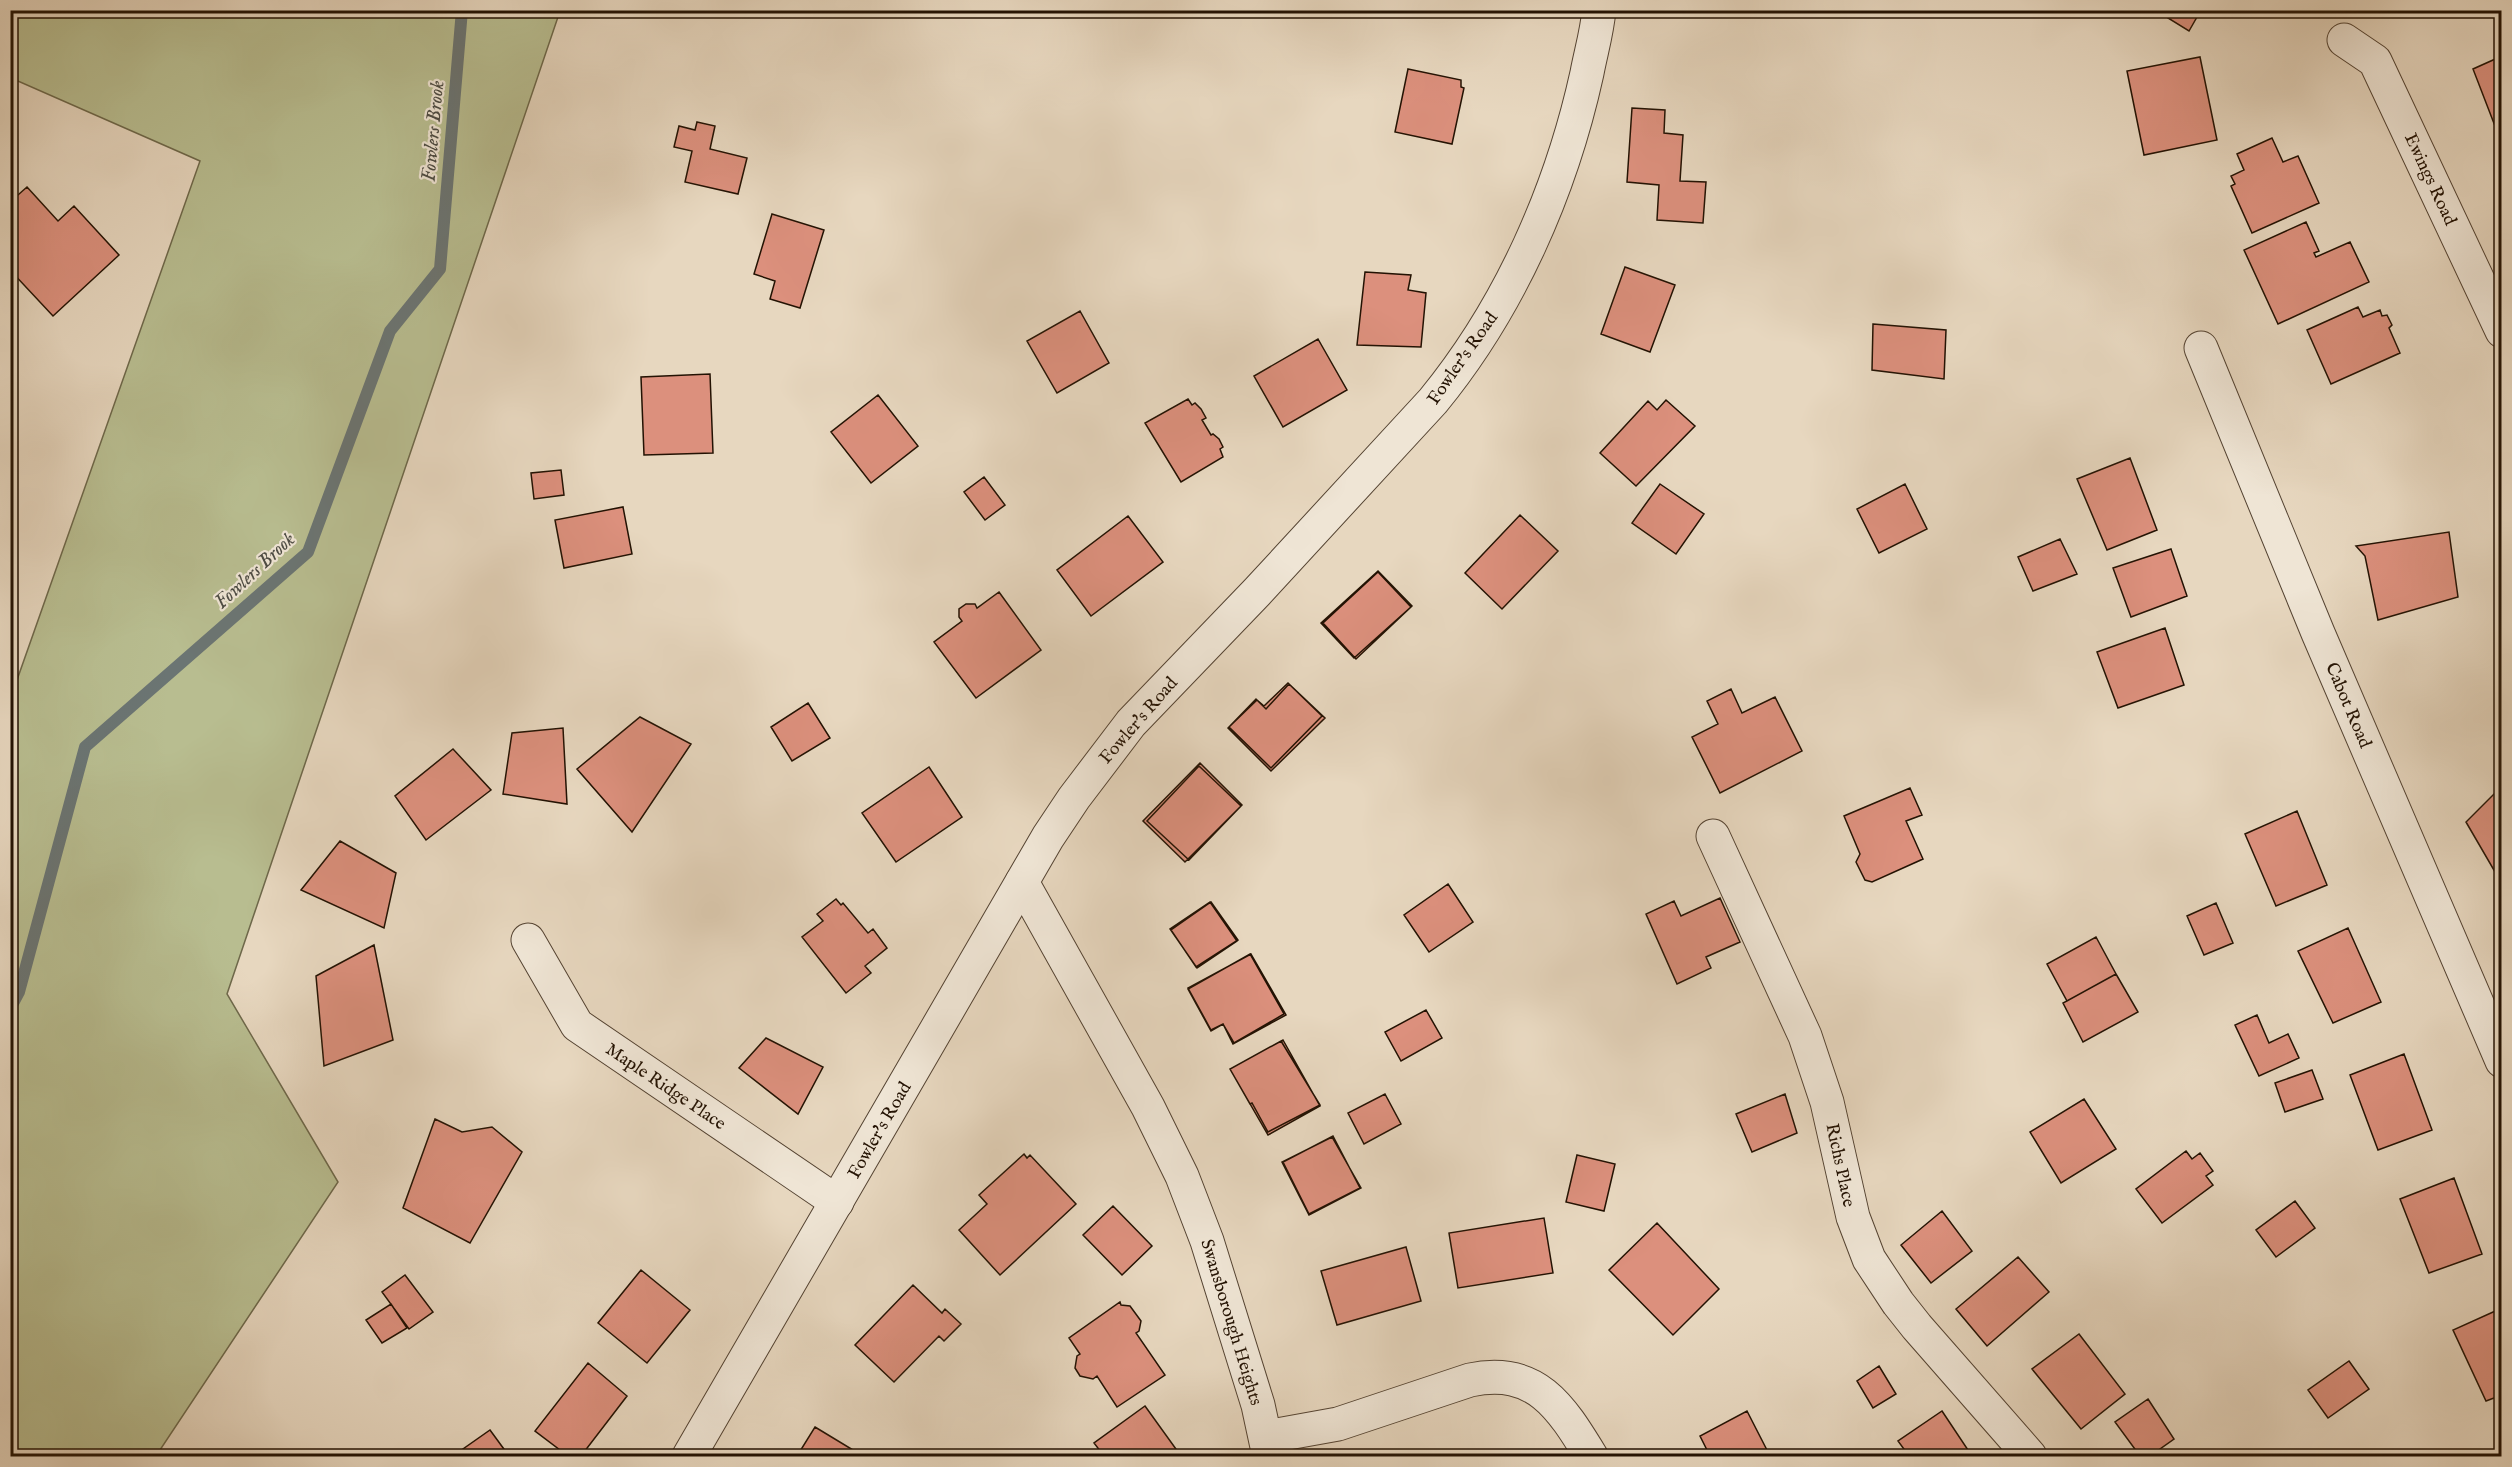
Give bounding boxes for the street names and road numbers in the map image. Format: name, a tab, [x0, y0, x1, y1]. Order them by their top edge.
street label: Ewings Road	[2398, 130, 2461, 230]
street label: Fowler's Road	[1423, 308, 1504, 410]
street label: Cabot Road	[2319, 659, 2376, 752]
street label: Fowler's Road	[1095, 672, 1184, 769]
street label: Maple Ridge Place	[601, 1038, 730, 1136]
street label: Fowler's Road	[843, 1078, 917, 1183]
street label: Richs Place	[1819, 1121, 1860, 1209]
street label: Swansborough Heights	[1194, 1236, 1267, 1408]

